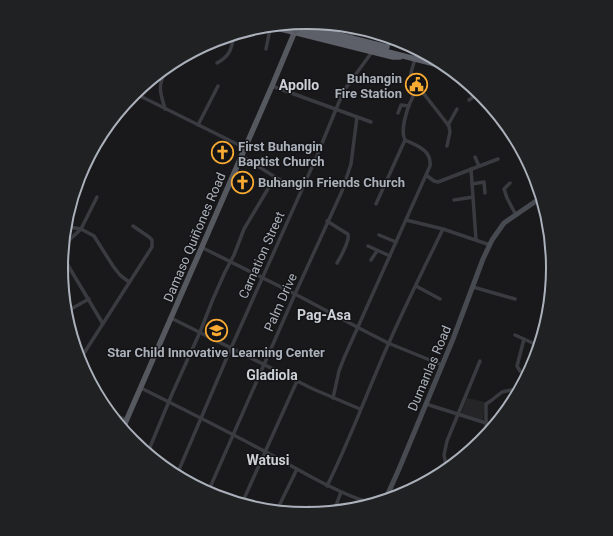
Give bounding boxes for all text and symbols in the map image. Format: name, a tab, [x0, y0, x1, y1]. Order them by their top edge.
place label: Buhangin Fire Station	[335, 71, 402, 101]
public building icon: Buhangin Fire Station	[404, 72, 430, 98]
district label: Apollo	[279, 77, 319, 93]
place label: First Buhangin Baptist Church	[238, 139, 324, 169]
church icon: First Buhangin Baptist Church	[209, 140, 235, 166]
church icon: Buhangin Friends Church	[229, 169, 255, 195]
street label: Damaso Quiñones Road	[160, 170, 229, 304]
place label: Buhangin Friends Church	[258, 175, 405, 190]
street label: Carnation Street	[236, 209, 287, 301]
street label: Palm Drive	[261, 271, 300, 334]
district label: Pag-Asa	[297, 307, 352, 323]
school or university icon: Star Child Innovative Learning Center	[203, 317, 229, 343]
street label: Dumanlas Road	[405, 323, 454, 413]
place label: Star Child Innovative Learning Center	[107, 345, 325, 360]
district label: Gladiola	[246, 367, 298, 383]
district label: Watusi	[247, 452, 290, 468]

